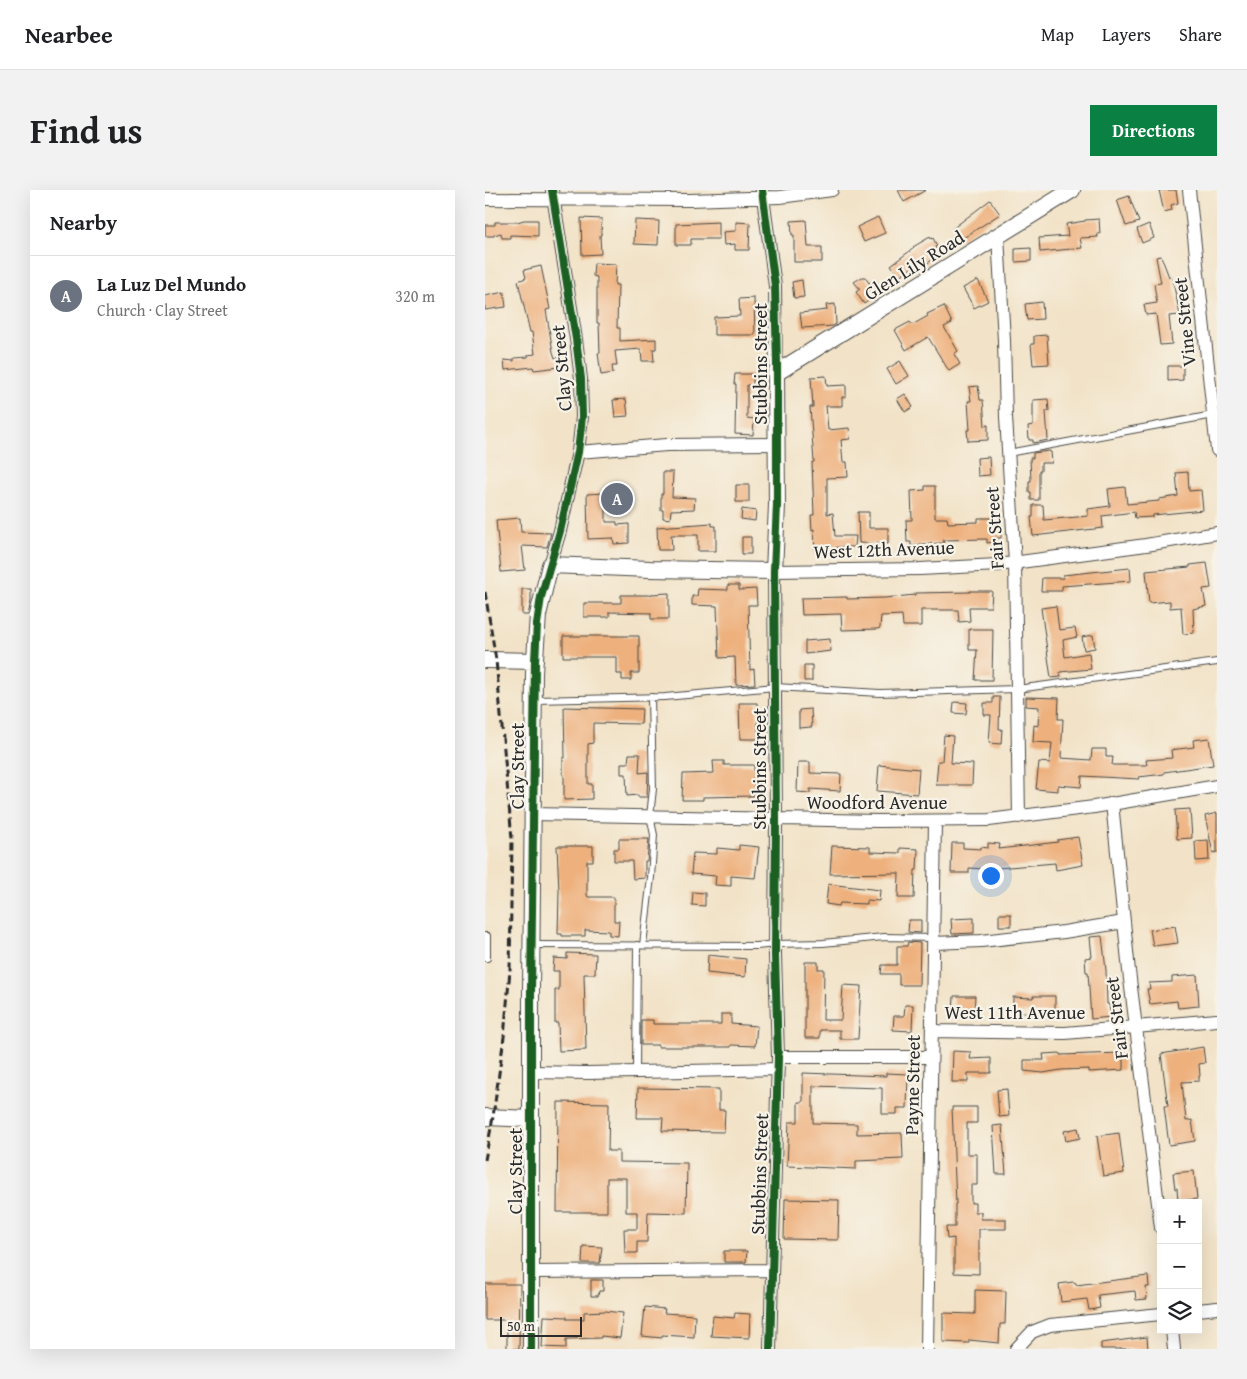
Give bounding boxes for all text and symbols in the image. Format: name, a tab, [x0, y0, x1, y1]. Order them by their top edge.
text: Nearbee	[25, 17, 113, 52]
text: Map	[1041, 21, 1074, 48]
text: Layers	[1102, 21, 1151, 48]
text: Share	[1179, 21, 1222, 48]
text: Find us	[30, 105, 143, 156]
button: Directions	[1090, 105, 1217, 156]
text: Nearby	[50, 207, 117, 238]
street label: Glen Lily Road	[858, 223, 970, 307]
text: La Luz Del Mundo	[97, 270, 246, 298]
street label: Vine Street	[1165, 276, 1203, 368]
text: A	[61, 284, 71, 308]
text: 320 m	[395, 284, 435, 308]
text: Church · Clay Street	[97, 298, 228, 322]
street label: Stubbins Street	[746, 303, 774, 425]
street label: Clay Street	[543, 323, 579, 412]
pin: A	[601, 480, 633, 518]
street label: Fair Street	[977, 485, 1011, 570]
street label: West 12th Avenue	[813, 533, 955, 565]
street label: Stubbins Street	[745, 708, 773, 830]
street label: Clay Street	[503, 723, 531, 809]
street label: Woodford Avenue	[806, 788, 948, 816]
your location	[978, 863, 1004, 889]
street label: Fair Street	[1097, 975, 1135, 1061]
street label: West 11th Avenue	[945, 998, 1086, 1026]
street label: Payne Street	[897, 1034, 927, 1135]
street label: Stubbins Street	[743, 1112, 775, 1235]
street label: Clay Street	[501, 1128, 529, 1214]
map controls	[1157, 1199, 1202, 1334]
button: +	[1157, 1199, 1202, 1244]
button: −	[1157, 1244, 1202, 1289]
button: layers	[1157, 1289, 1202, 1334]
scale bar	[500, 1314, 583, 1337]
text: 50 m	[507, 1316, 535, 1336]

